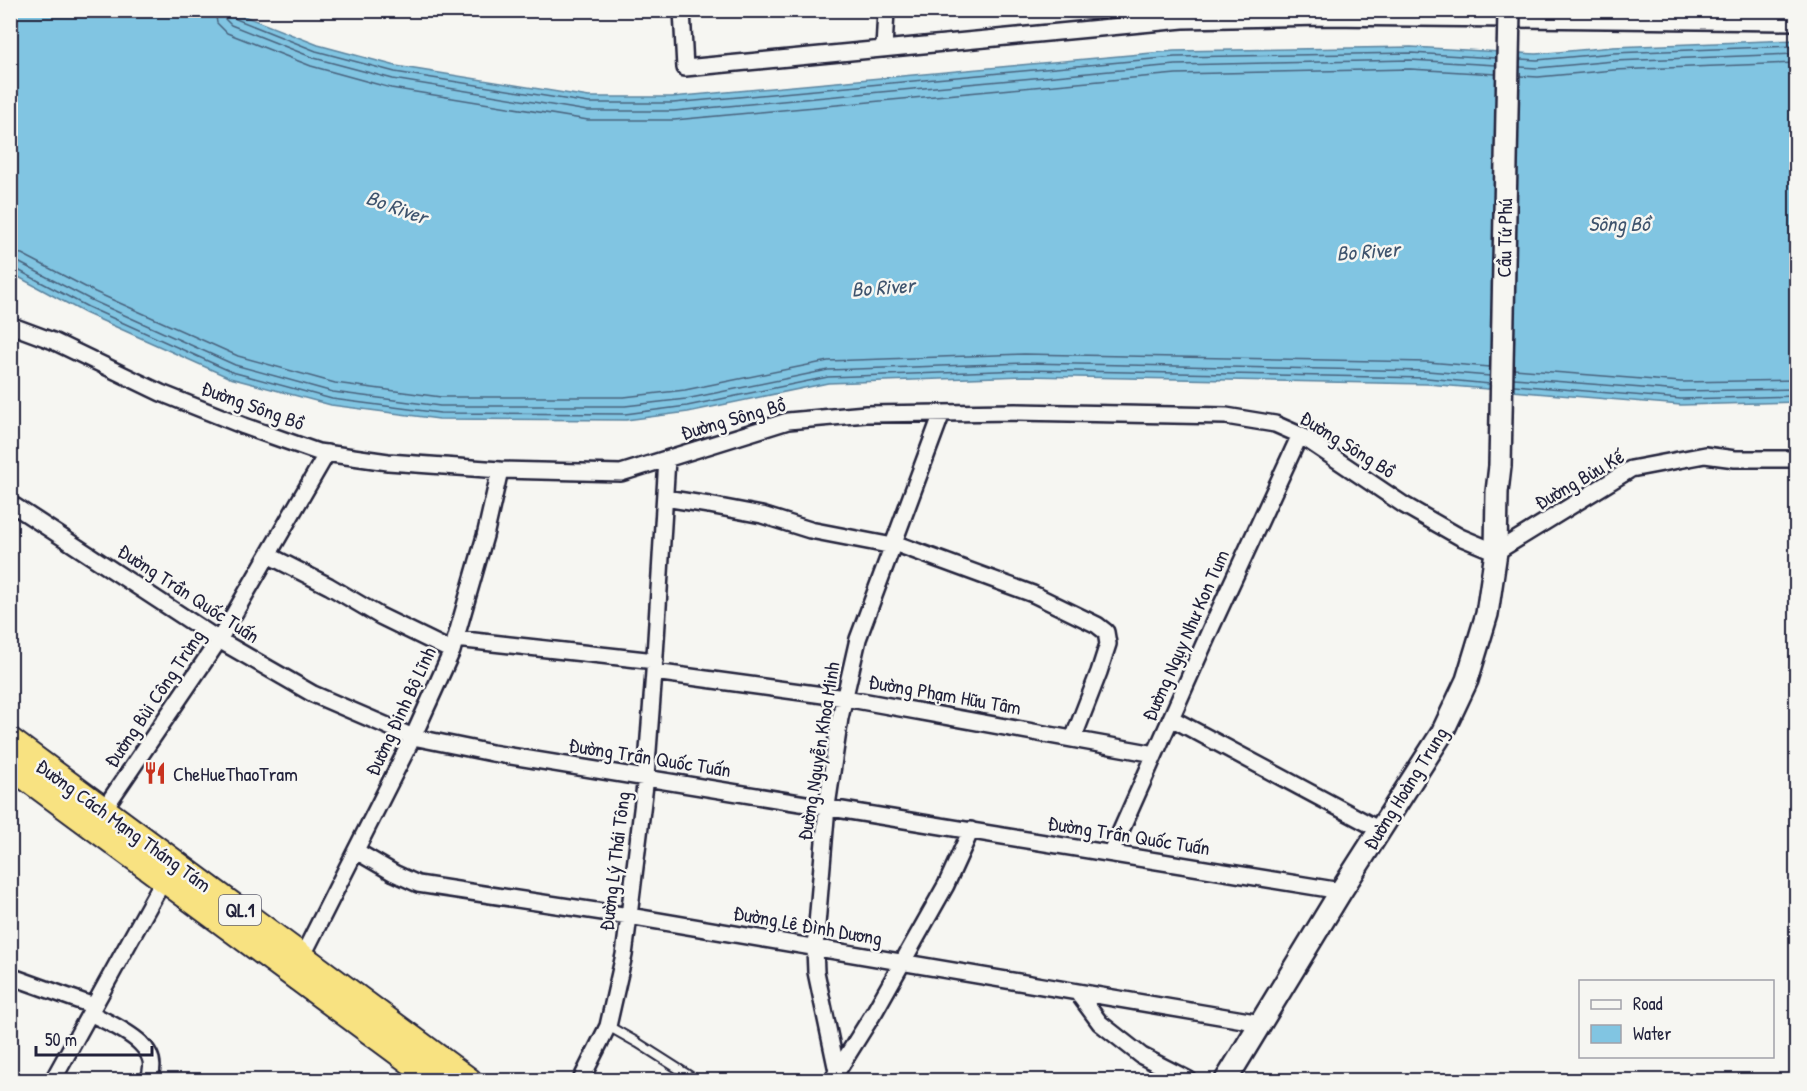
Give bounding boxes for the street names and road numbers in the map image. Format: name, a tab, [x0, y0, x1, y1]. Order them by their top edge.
street label: Cầu Tứ Phú	[1490, 198, 1518, 278]
street label: Đường Sông Bồ	[198, 374, 308, 436]
street label: Đường Sông Bồ	[678, 390, 788, 446]
street label: Đường Sông Bồ	[1295, 404, 1401, 484]
street label: Đường Bửu Kế	[1529, 442, 1629, 515]
street label: Đường Trần Quốc Tuấn	[113, 537, 265, 649]
street label: Đường Ngụy Như Kon Tum	[1135, 545, 1235, 725]
street label: Đường Bùi Công Trừng	[98, 623, 210, 772]
street label: Đường Đinh Bộ Lĩnh	[358, 642, 442, 780]
street label: Đường Nguyễn Khoa Minh	[791, 660, 845, 842]
street label: Đường Phạm Hữu Tâm	[867, 667, 1023, 721]
street label: Đường Hoàng Trung	[1356, 721, 1454, 855]
street label: Đường Trần Quốc Tuấn	[567, 731, 733, 783]
street label: Đường Cách Mạng Tháng Tám	[31, 752, 217, 898]
street label: Đường Lý Thái Tông	[592, 790, 636, 932]
street label: Đường Trần Quốc Tuấn	[1046, 809, 1212, 861]
road number: QL.1	[219, 895, 261, 925]
street label: Đường Lê Đình Dương	[731, 899, 885, 951]

